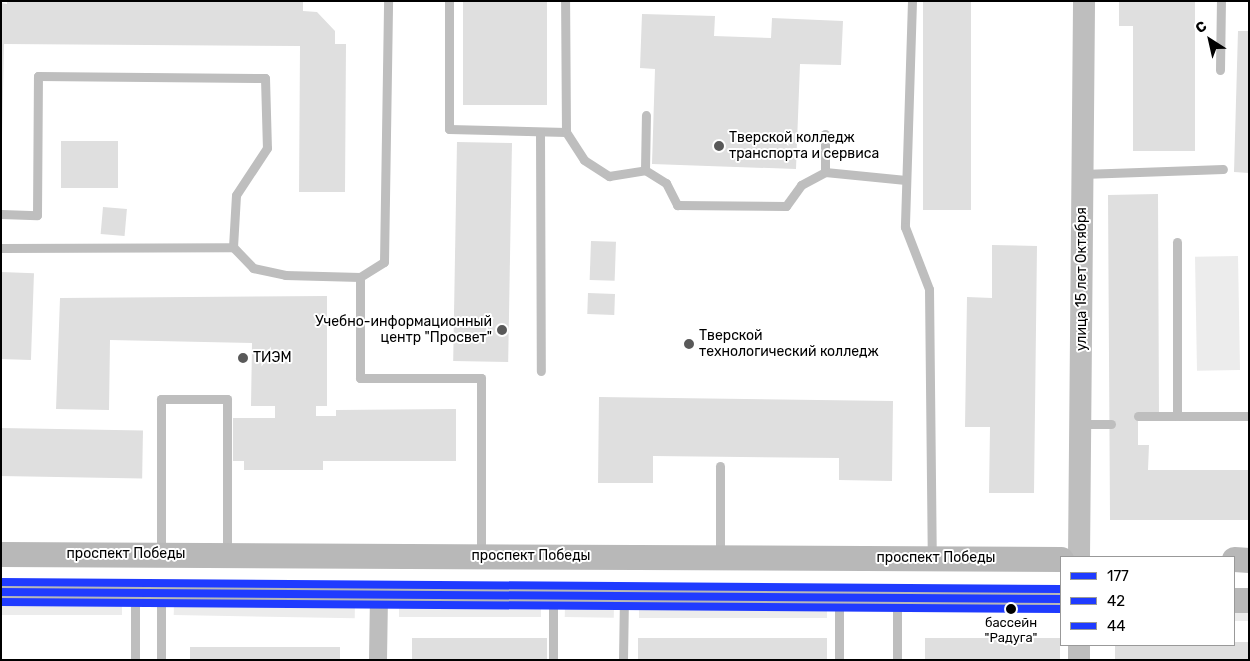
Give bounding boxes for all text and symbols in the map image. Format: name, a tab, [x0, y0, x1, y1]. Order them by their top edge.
north arrow	[1185, 15, 1235, 65]
text: С	[1192, 18, 1210, 37]
place label: Тверской колледж транспорта и сервиса	[729, 130, 879, 162]
marker: Тверской колледж транспорта и сервиса	[713, 140, 725, 152]
street label: улица 15 лет Октября	[1074, 207, 1090, 351]
place label: Учебно-информационный центр "Просвет"	[315, 314, 492, 347]
marker: Учебно-информационный центр "Просвет"	[496, 324, 508, 336]
place label: Тверской технологический колледж	[699, 328, 879, 361]
marker: Тверской технологический колледж	[683, 338, 695, 350]
place label: ТИЭМ	[253, 350, 292, 366]
marker: ТИЭМ	[237, 352, 249, 364]
street label: проспект Победы	[67, 546, 185, 562]
street label: проспект Победы	[472, 548, 590, 564]
street label: проспект Победы	[877, 550, 995, 566]
legend	[1060, 556, 1235, 646]
text: 177	[1107, 567, 1129, 585]
text: 42	[1107, 592, 1125, 610]
marker: бассейн "Радуга"	[1006, 604, 1016, 614]
place label: бассейн "Радуга"	[985, 616, 1037, 647]
text: 44	[1107, 617, 1126, 635]

